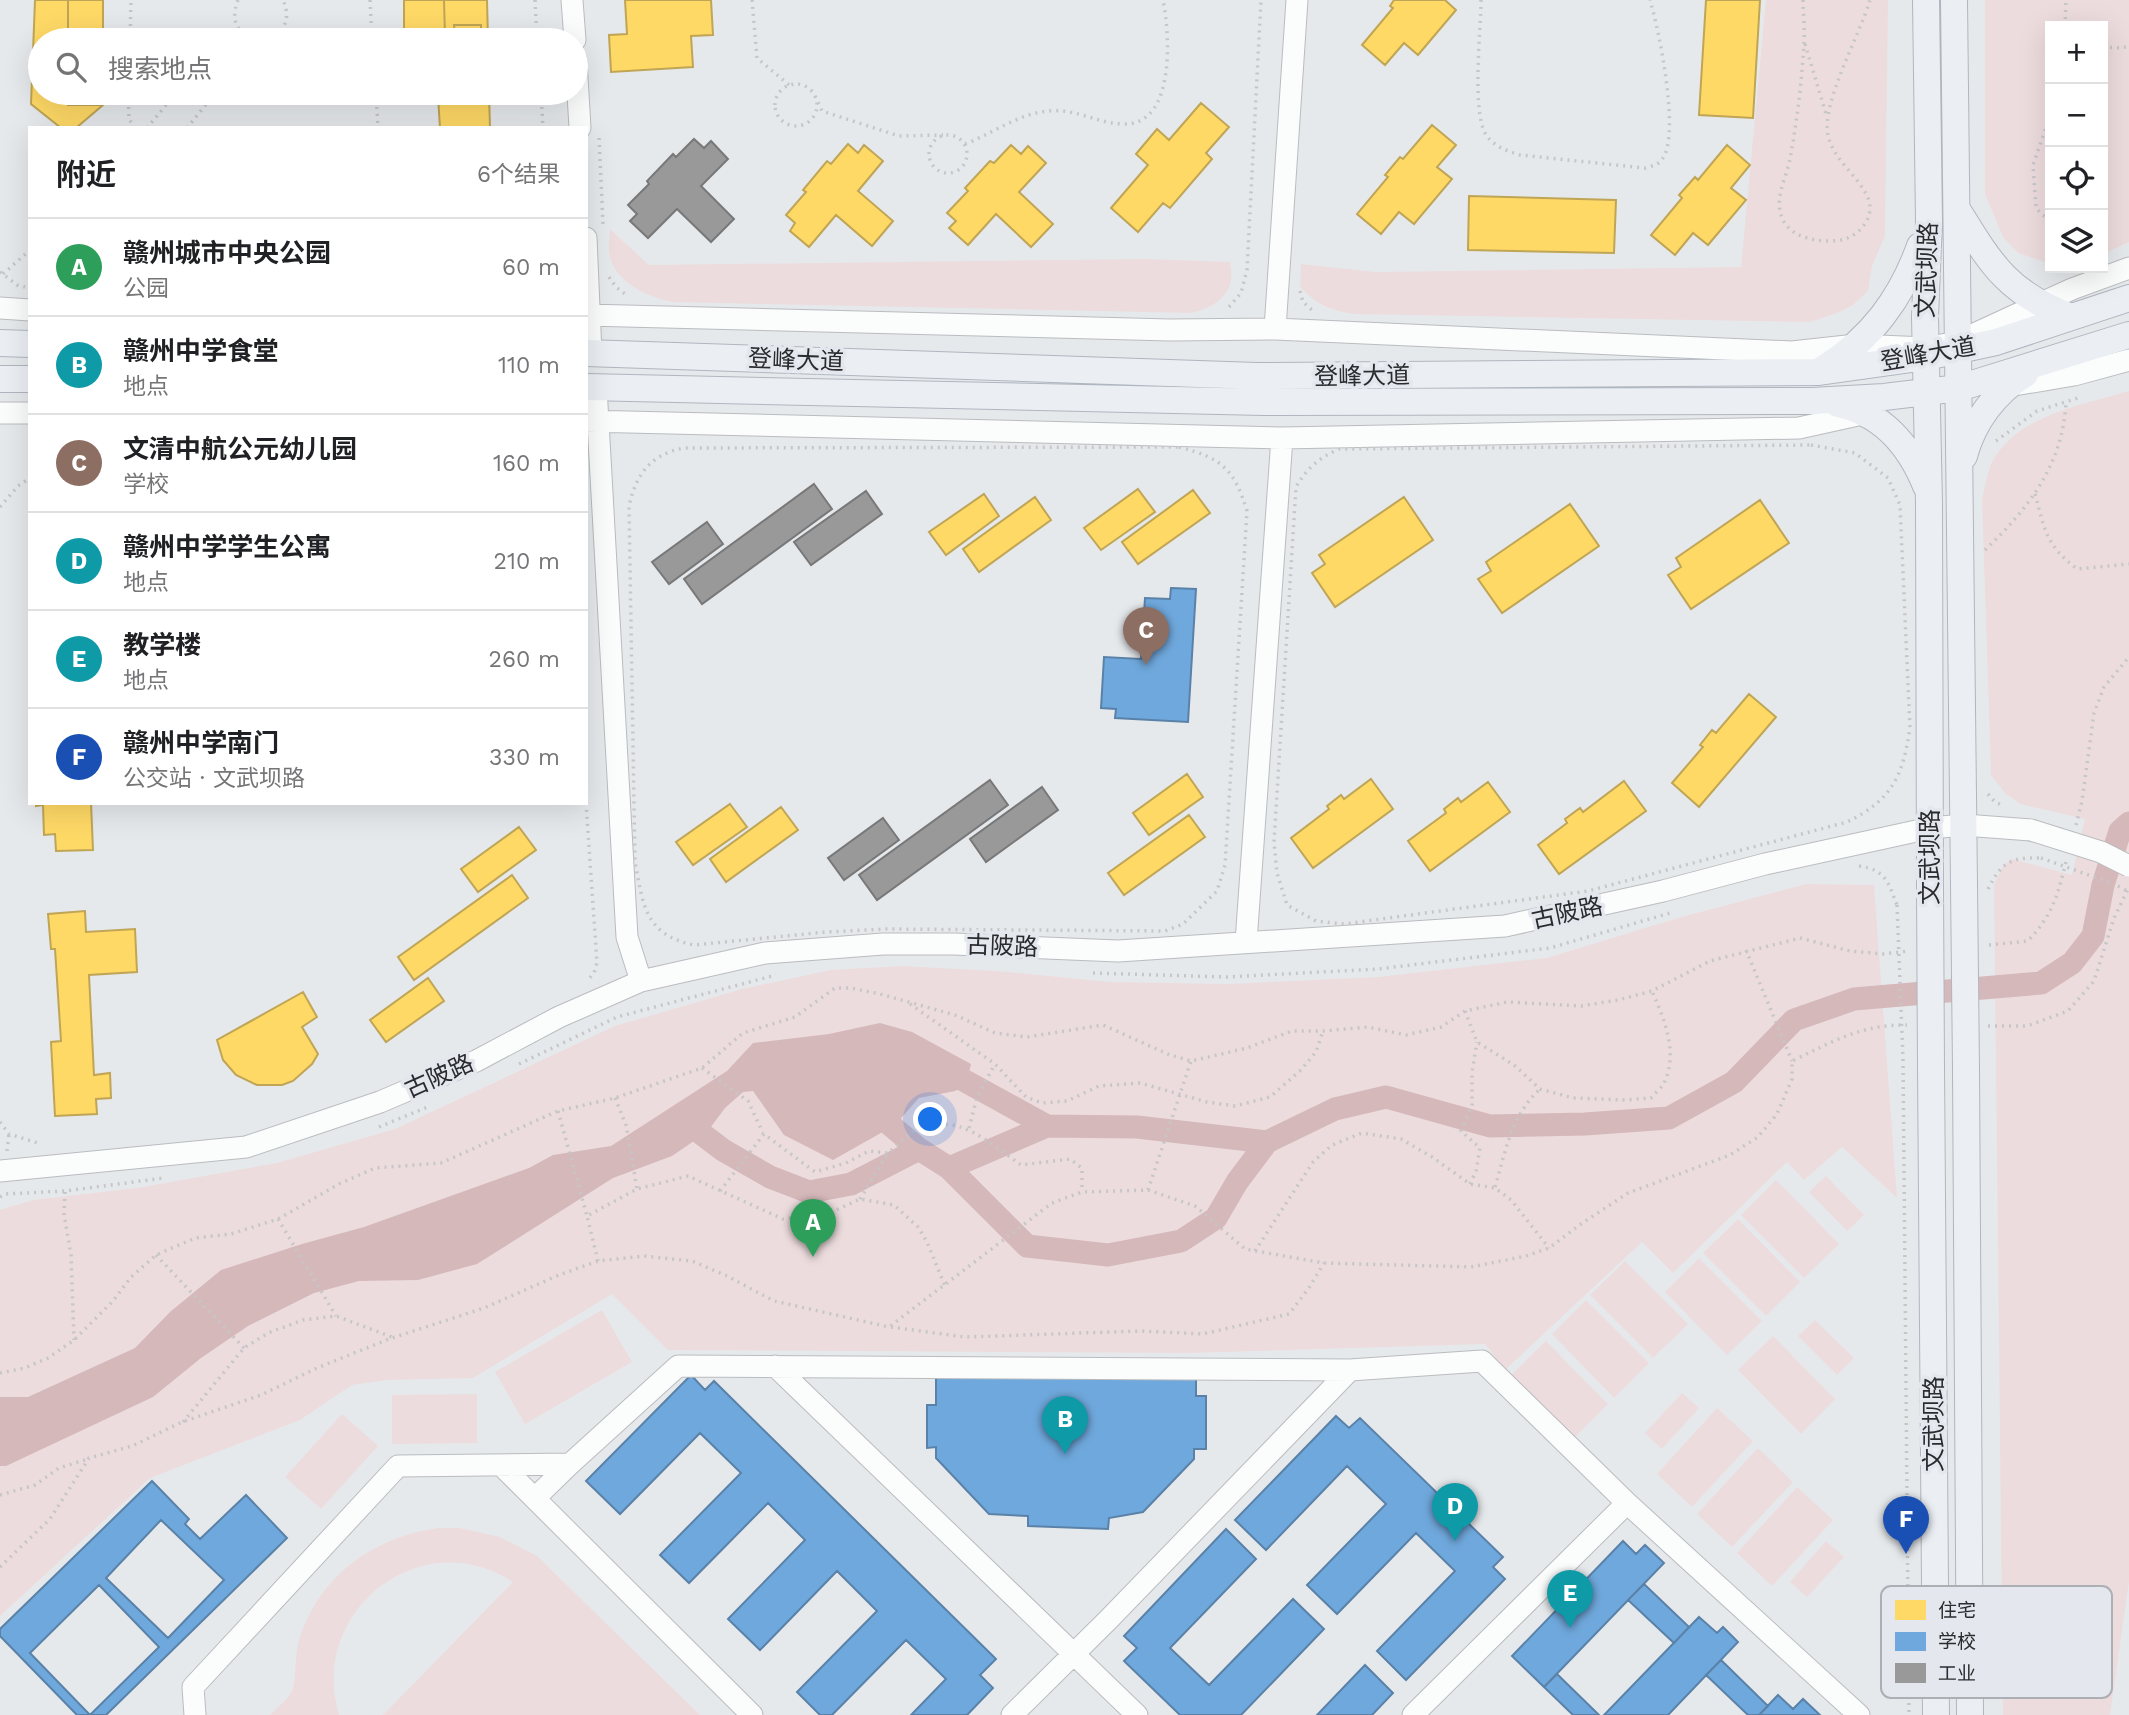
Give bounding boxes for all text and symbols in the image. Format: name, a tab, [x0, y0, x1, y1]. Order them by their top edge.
map controls	[2045, 21, 2108, 273]
button: +	[2045, 21, 2108, 84]
search box	[28, 28, 588, 105]
icon: search	[52, 48, 90, 86]
text: 搜索地点	[108, 54, 212, 84]
button: −	[2045, 84, 2108, 147]
button: locate	[2045, 147, 2108, 210]
text: 附近	[56, 157, 116, 192]
text: 6个结果	[477, 161, 560, 188]
button: layers	[2045, 210, 2108, 273]
street label: 文武坝路	[1911, 222, 1943, 318]
text: 赣州城市中央公园	[123, 238, 331, 268]
text: A	[71, 254, 87, 281]
text: 60 m	[502, 254, 560, 281]
text: 公园	[123, 275, 169, 302]
street label: 登峰大道	[1878, 332, 1978, 376]
text: 赣州中学食堂	[123, 336, 279, 366]
street label: 登峰大道	[748, 344, 844, 376]
text: B	[71, 352, 87, 379]
text: 110 m	[498, 352, 560, 379]
street label: 登峰大道	[1314, 361, 1410, 391]
text: 地点	[123, 373, 169, 400]
text: 文清中航公元幼儿园	[123, 434, 357, 464]
text: C	[71, 450, 87, 477]
text: 160 m	[493, 450, 560, 477]
text: 学校	[123, 471, 169, 498]
text: 赣州中学学生公寓	[123, 532, 331, 562]
text: D	[71, 548, 87, 575]
text: 210 m	[494, 548, 560, 575]
text: 地点	[123, 569, 169, 596]
pin: C	[1123, 607, 1169, 665]
text: 教学楼	[123, 630, 201, 660]
text: E	[72, 646, 86, 673]
text: 260 m	[489, 646, 560, 673]
text: 地点	[123, 667, 169, 694]
text: 赣州中学南门	[123, 728, 279, 758]
text: F	[72, 744, 86, 771]
text: 330 m	[489, 744, 560, 771]
text: 公交站 · 文武坝路	[123, 765, 305, 792]
street label: 文武坝路	[1916, 809, 1944, 905]
street label: 古陂路	[1529, 892, 1605, 934]
street label: 古陂路	[966, 931, 1038, 961]
street label: 古陂路	[400, 1049, 478, 1103]
your location	[913, 1102, 947, 1136]
pin: A	[790, 1199, 836, 1257]
street label: 文武坝路	[1920, 1376, 1948, 1472]
pin: B	[1042, 1396, 1088, 1454]
pin: D	[1432, 1483, 1478, 1541]
pin: F	[1883, 1496, 1929, 1554]
pin: E	[1547, 1570, 1593, 1628]
legend	[1881, 1586, 2112, 1698]
text: 住宅	[1938, 1599, 1976, 1622]
text: 学校	[1938, 1630, 1976, 1653]
text: 工业	[1938, 1662, 1976, 1685]

